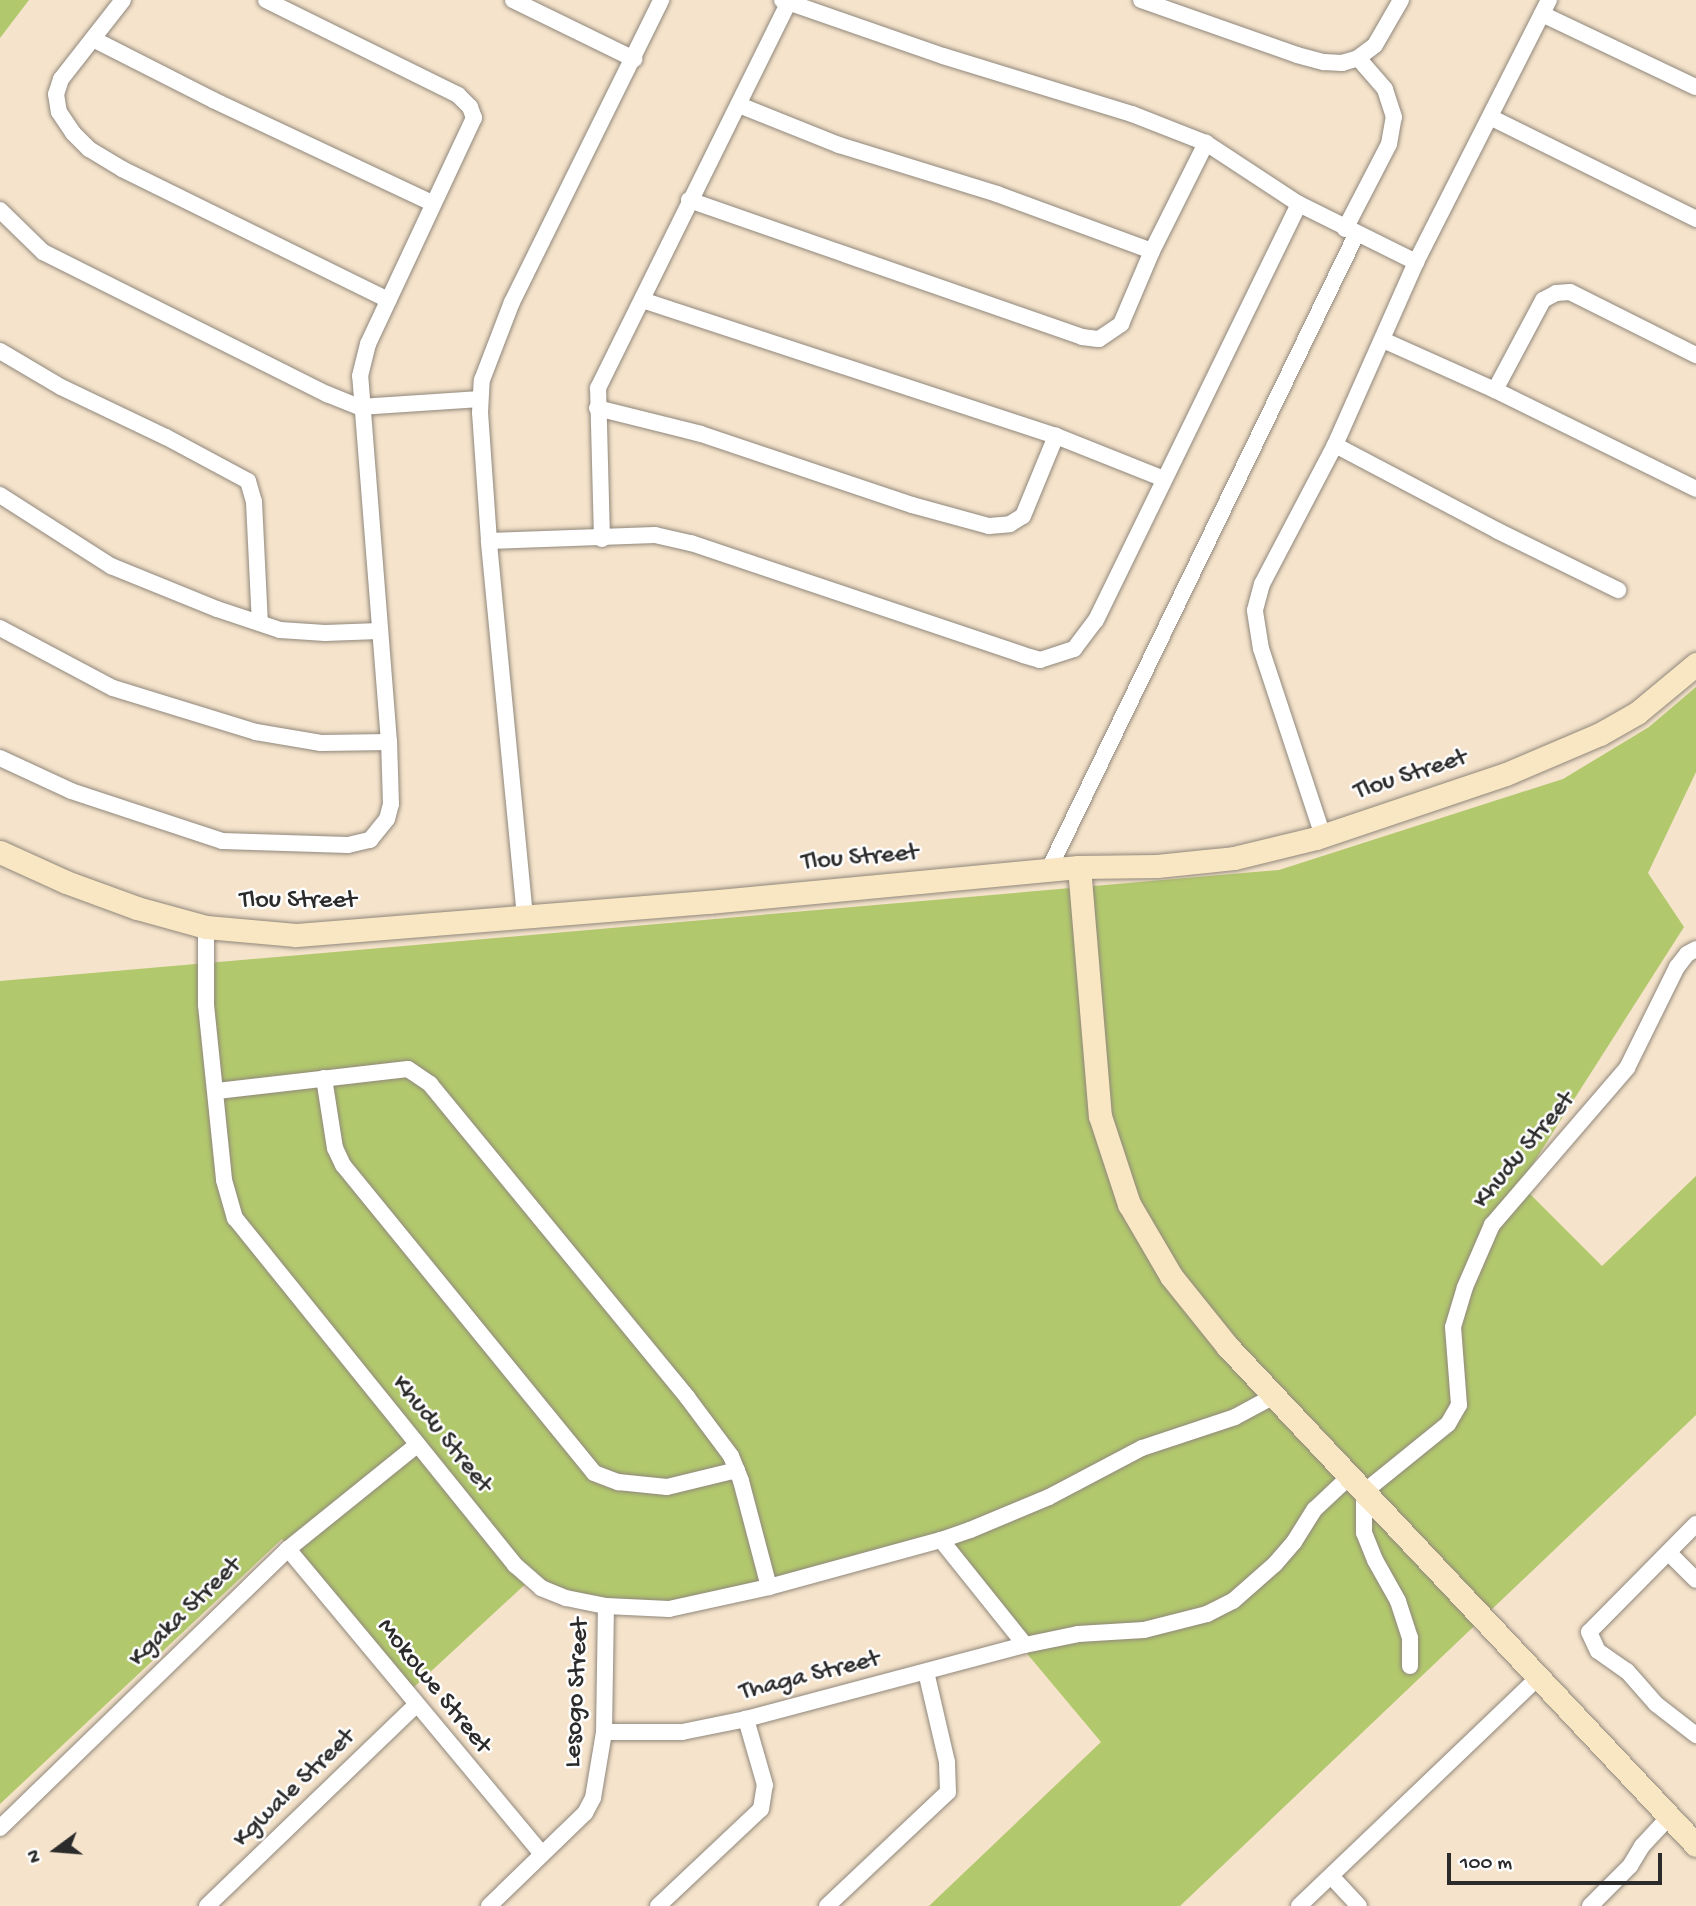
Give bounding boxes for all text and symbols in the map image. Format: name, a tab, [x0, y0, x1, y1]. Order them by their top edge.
street label: Tlou Street	[1351, 743, 1471, 809]
street label: Tlou Street	[800, 838, 920, 880]
street label: Tlou Street	[240, 886, 356, 918]
street label: Khudu Street	[1467, 1086, 1583, 1216]
street label: Khudu Street	[384, 1369, 498, 1501]
street label: Kgaka Street	[123, 1551, 249, 1675]
street label: Mokowe Street	[369, 1613, 497, 1761]
street label: Lesogo Street	[559, 1617, 597, 1769]
street label: Thaga Street	[737, 1645, 883, 1709]
street label: Kgwale Street	[227, 1723, 363, 1855]
north arrow	[21, 1815, 91, 1885]
scale bar	[1451, 1840, 1666, 1884]
text: N	[23, 1847, 48, 1865]
text: 100 m	[1460, 1852, 1512, 1877]

